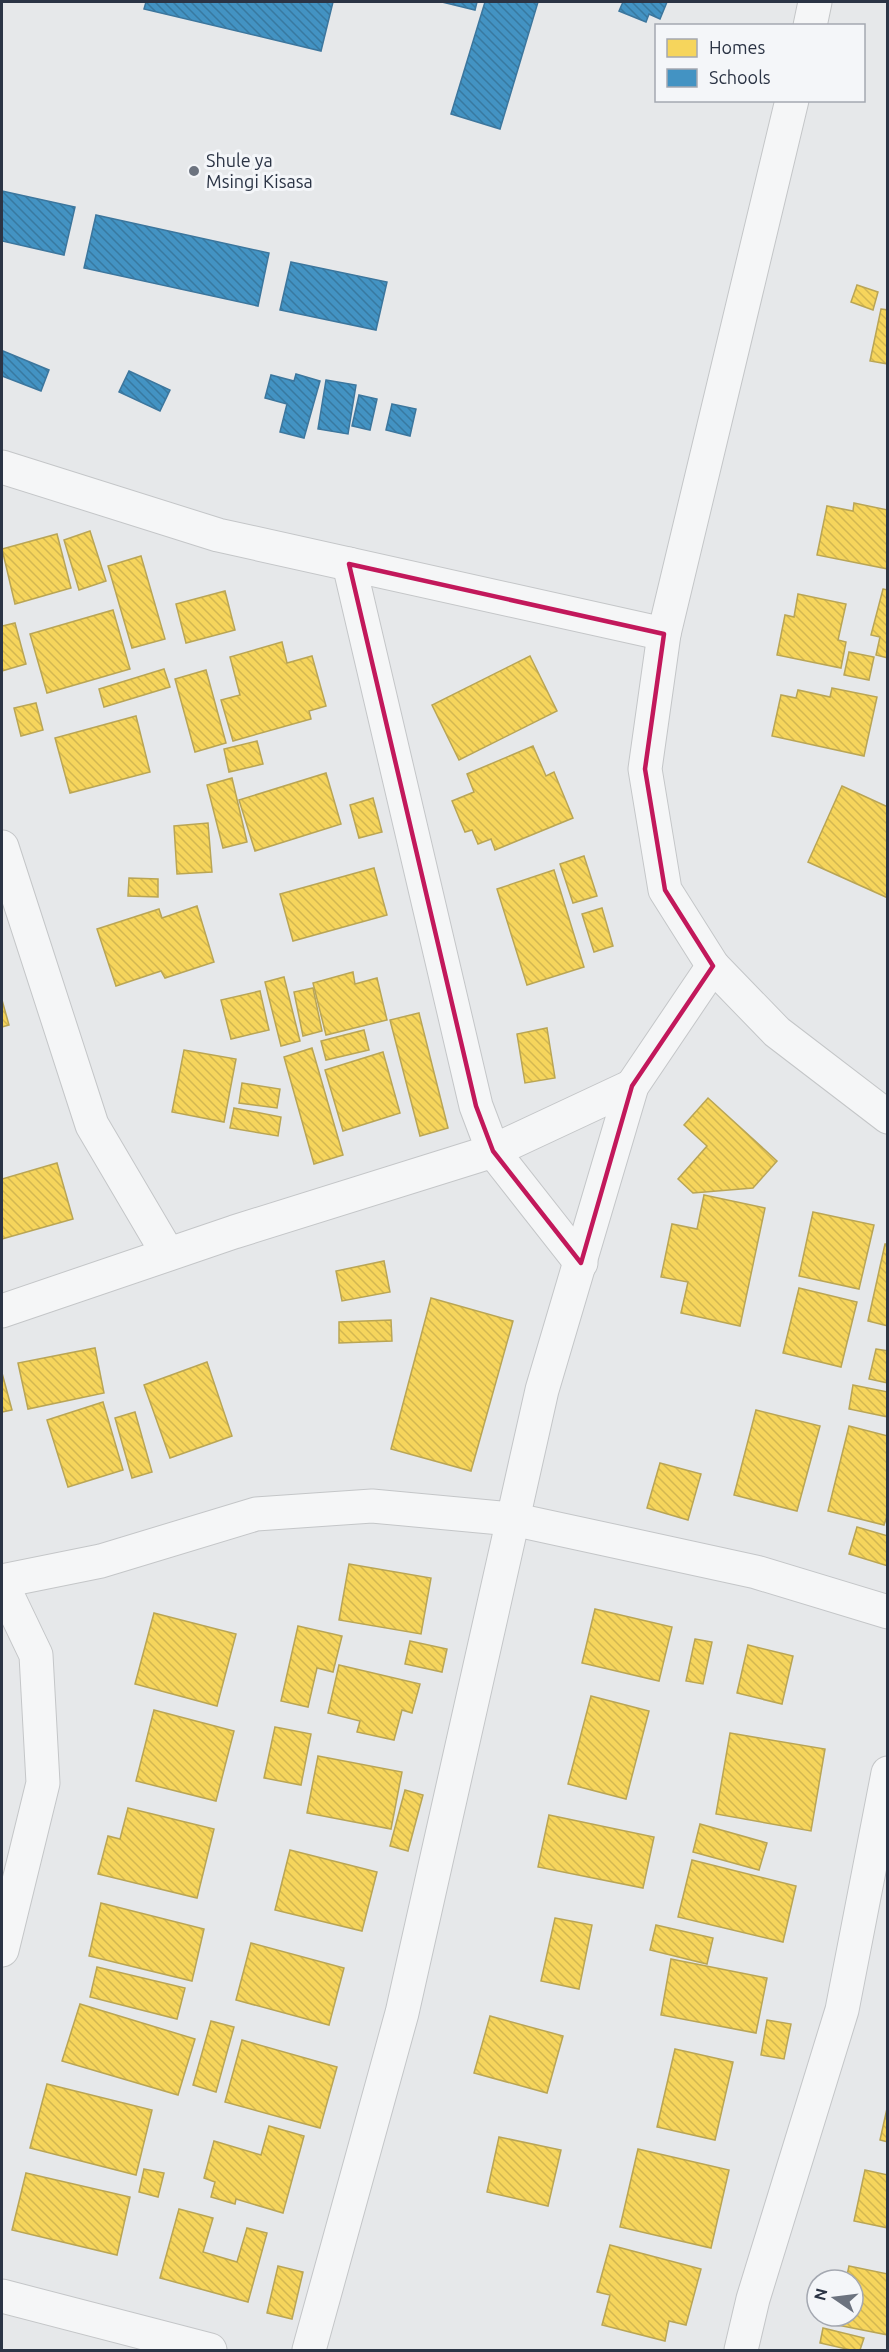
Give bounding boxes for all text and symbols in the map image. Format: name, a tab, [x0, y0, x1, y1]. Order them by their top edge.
legend	[655, 24, 865, 102]
text: Homes	[709, 37, 766, 57]
text: Schools	[709, 67, 771, 87]
place label: Shule ya Msingi Kisasa	[206, 150, 313, 191]
marker: Shule ya Msingi Kisasa	[187, 164, 201, 178]
north arrow	[805, 2268, 865, 2328]
text: N	[810, 2286, 831, 2302]

